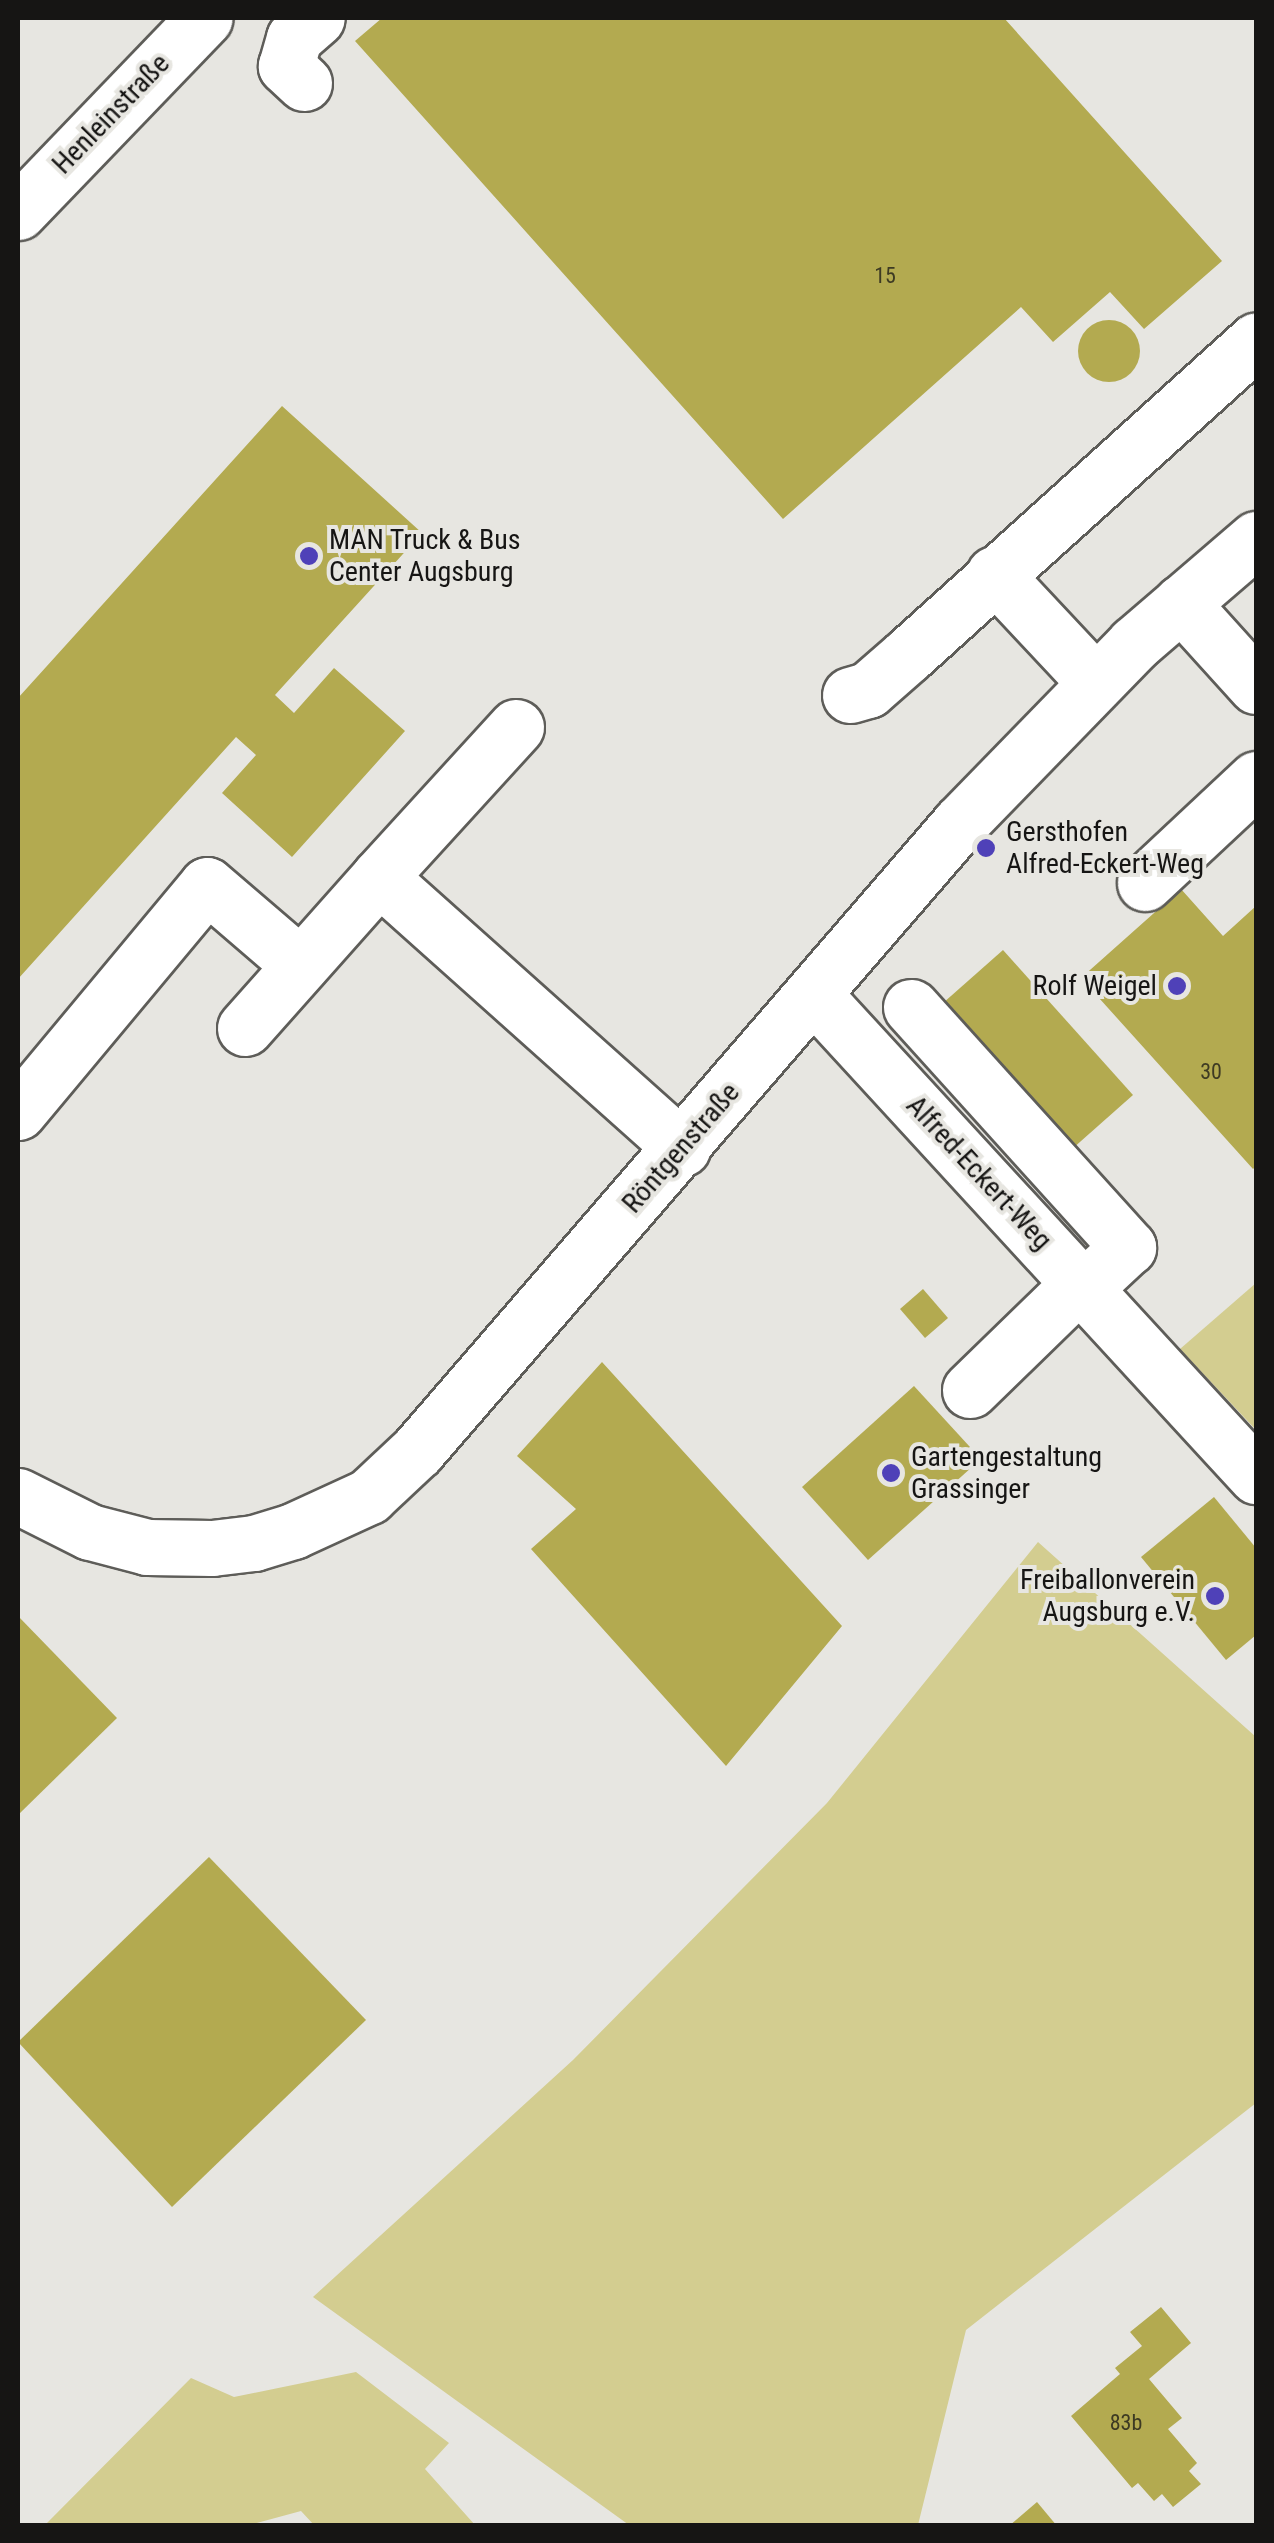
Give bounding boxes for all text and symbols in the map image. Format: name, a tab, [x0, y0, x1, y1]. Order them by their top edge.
street label: Henleinstraße	[46, 47, 176, 181]
house number: 15	[874, 263, 896, 289]
place label: MAN Truck & Bus Center Augsburg	[329, 523, 521, 589]
marker: MAN Truck & Bus Center Augsburg	[298, 545, 320, 567]
place label: Gersthofen Alfred-Eckert-Weg	[1006, 815, 1204, 881]
marker: Gersthofen Alfred-Eckert-Weg	[975, 837, 997, 859]
place label: Rolf Weigel	[1033, 969, 1157, 1003]
marker: Rolf Weigel	[1166, 975, 1188, 997]
house number: 30	[1200, 1059, 1222, 1085]
street label: Röntgenstraße	[615, 1076, 747, 1220]
street label: Alfred-Eckert-Weg	[899, 1089, 1059, 1257]
place label: Gartengestaltung Grassinger	[911, 1440, 1102, 1506]
marker: Gartengestaltung Grassinger	[880, 1462, 902, 1484]
place label: Freiballonverein Augsburg e.V.	[1020, 1563, 1195, 1629]
marker: Freiballonverein Augsburg e.V.	[1204, 1585, 1226, 1607]
house number: 83b	[1110, 2410, 1142, 2436]

